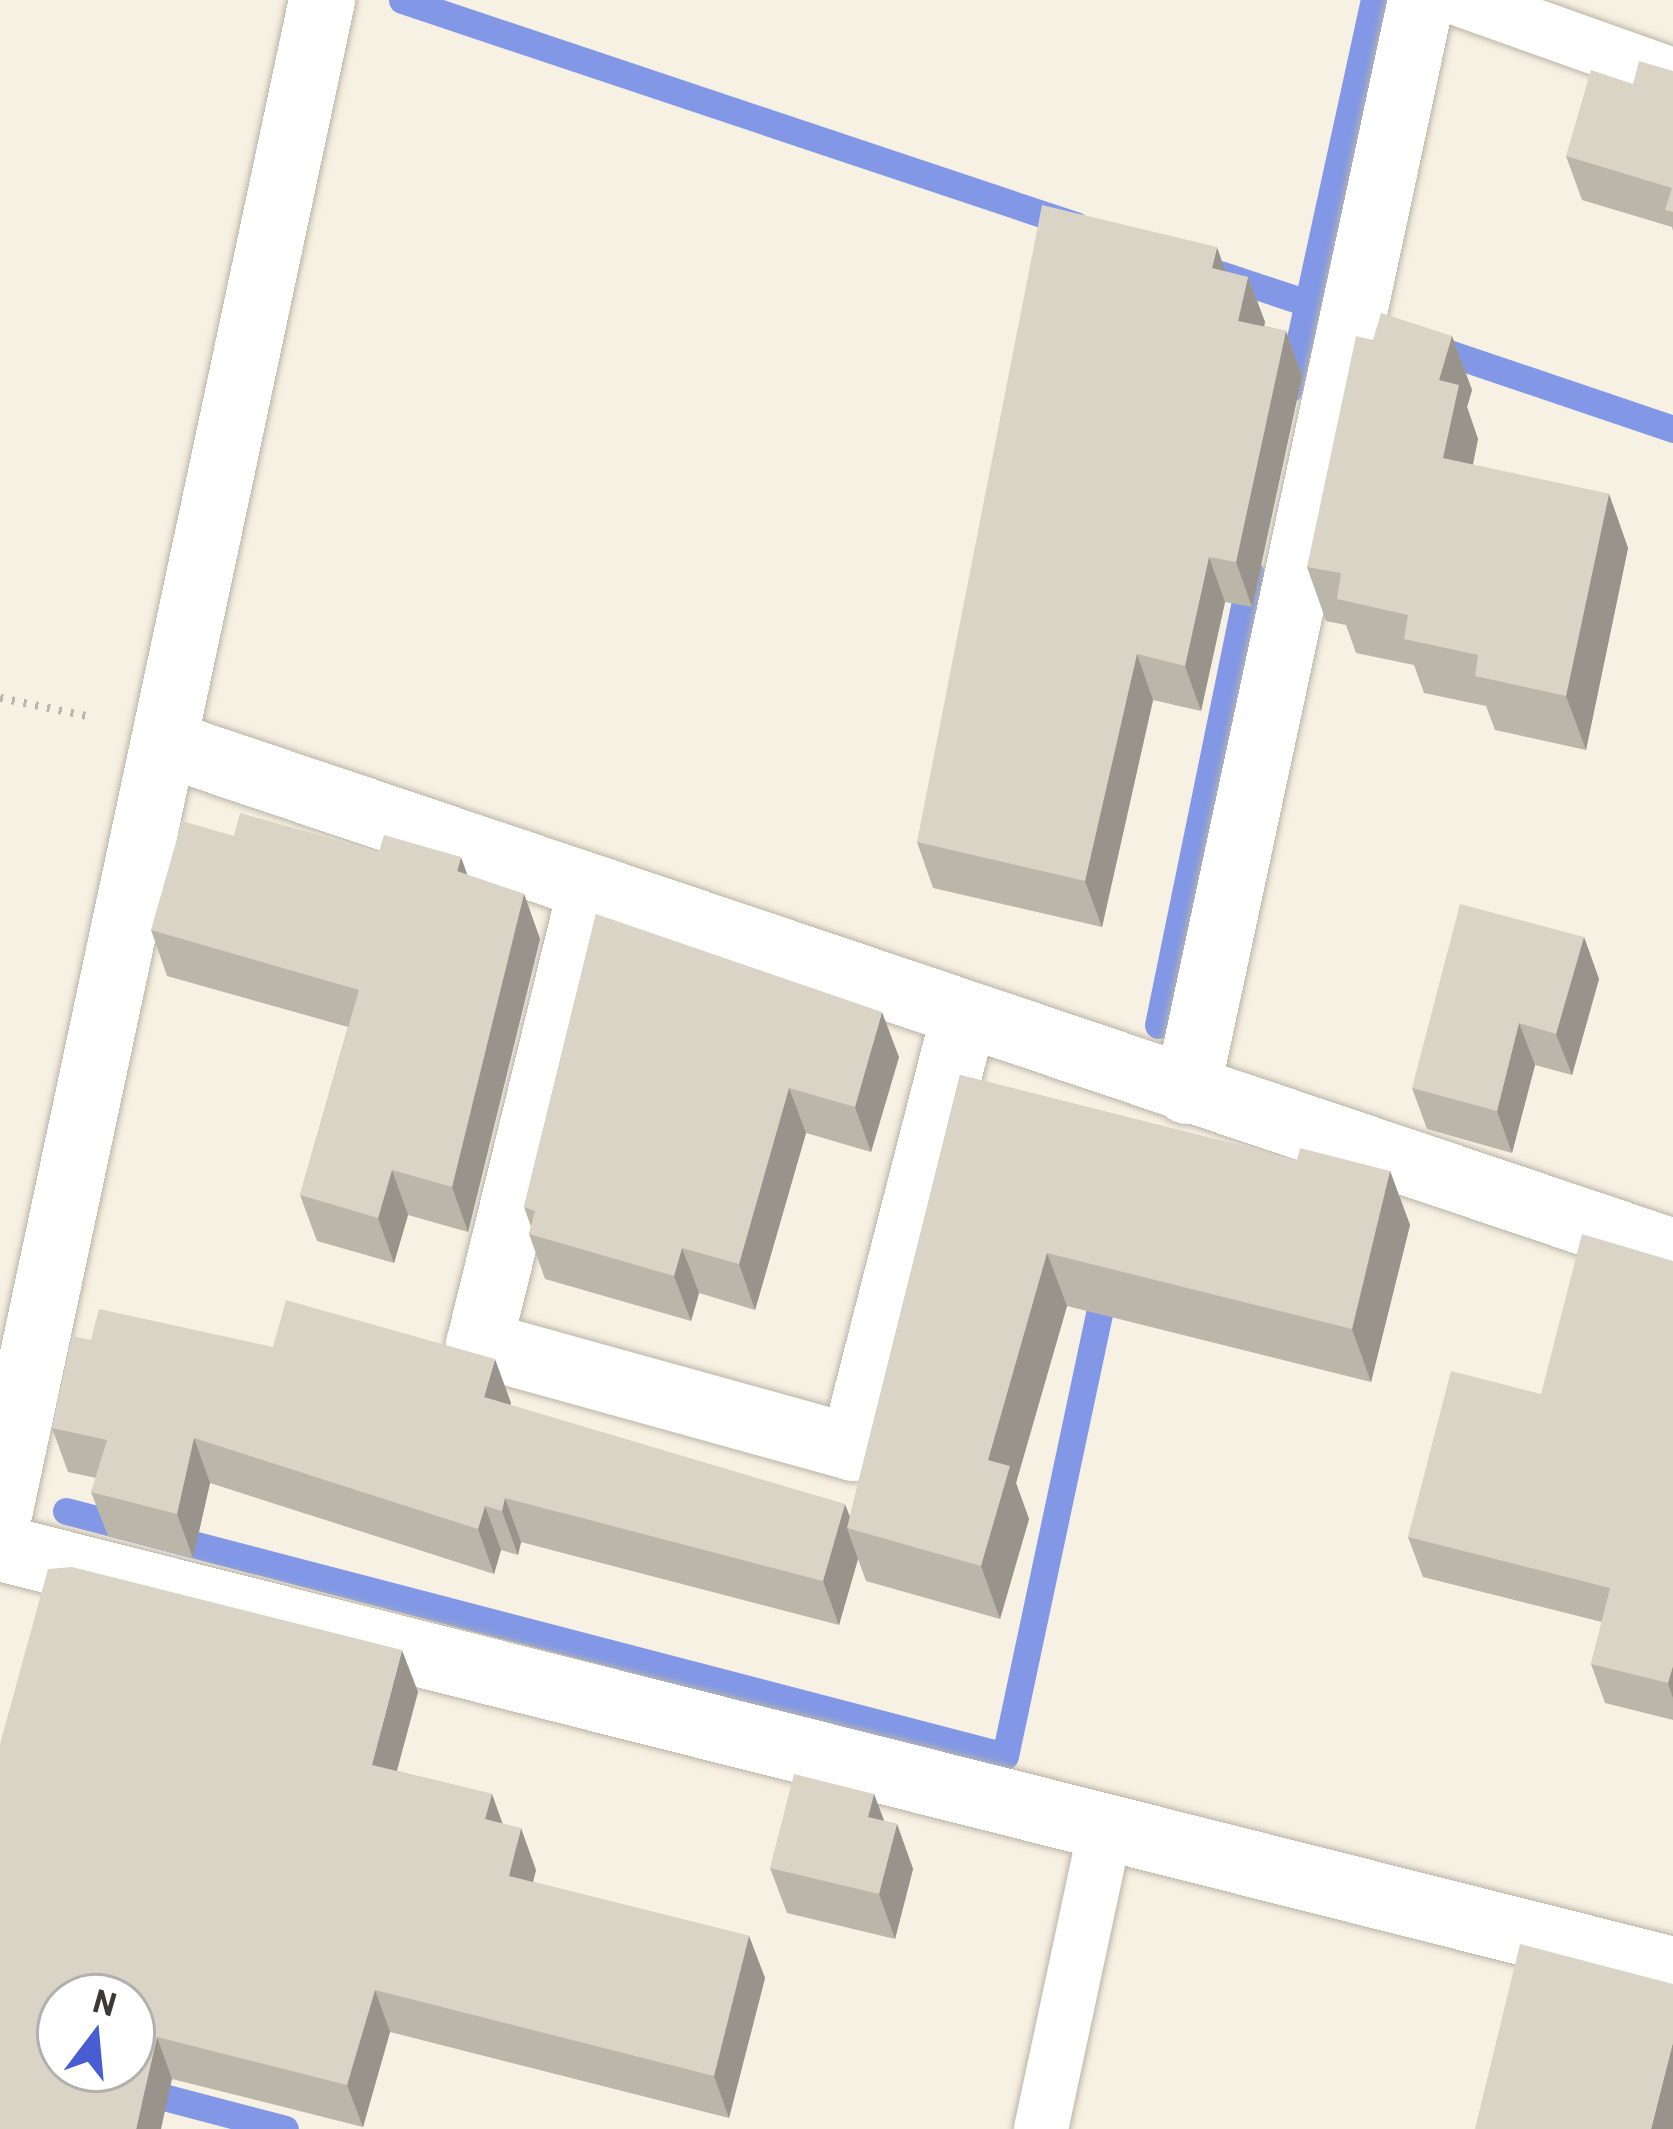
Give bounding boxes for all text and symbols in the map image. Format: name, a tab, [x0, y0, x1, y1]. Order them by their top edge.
north arrow	[36, 1973, 156, 2093]
text: N	[89, 1979, 121, 2024]

